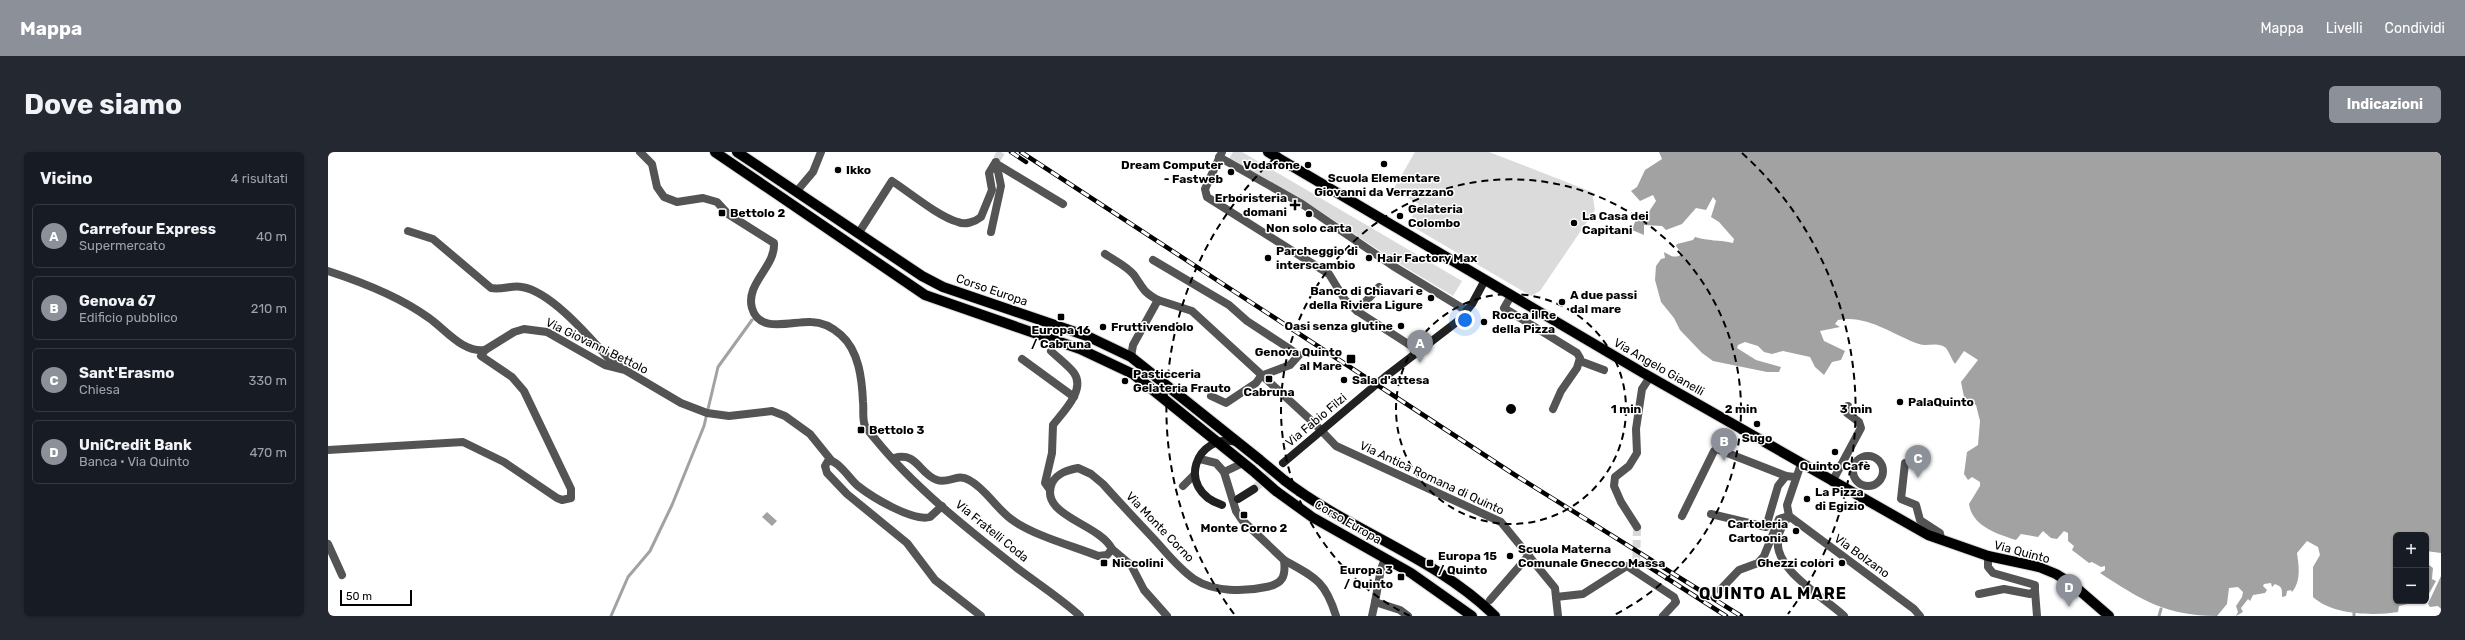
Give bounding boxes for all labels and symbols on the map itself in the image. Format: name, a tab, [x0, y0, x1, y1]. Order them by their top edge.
place label: Dream Computer - Fastweb	[1121, 158, 1224, 186]
place label: Vodafone	[1243, 158, 1300, 172]
marker: Scuola Elementare Giovanni da Verrazzano	[1379, 159, 1389, 169]
marker: Vodafone	[1303, 160, 1313, 170]
place label: Ikko	[846, 163, 871, 177]
marker: Ikko	[833, 165, 843, 175]
marker: Dream Computer - Fastweb	[1226, 167, 1236, 177]
place label: Scuola Elementare Giovanni da Verrazzano	[1314, 171, 1454, 199]
place label: Erboristeria domani	[1215, 191, 1287, 219]
marker: Erboristeria domani	[1290, 200, 1300, 210]
place label: Gelateria Colombo	[1408, 202, 1463, 230]
place label: Bettolo 2	[730, 206, 785, 220]
marker: Bettolo 2	[717, 208, 727, 218]
marker: Non solo carta	[1304, 209, 1314, 219]
place label: La Casa dei Capitani	[1582, 209, 1649, 237]
marker: Gelateria Colombo	[1395, 211, 1405, 221]
marker: La Casa dei Capitani	[1569, 218, 1579, 228]
place label: Non solo carta	[1266, 221, 1352, 235]
place label: Parcheggio di interscambio	[1276, 244, 1358, 272]
place label: Hair Factory Max	[1377, 251, 1477, 265]
marker: Parcheggio di interscambio	[1263, 253, 1273, 263]
marker: Hair Factory Max	[1364, 253, 1374, 263]
street label: Corso Europa	[954, 271, 1030, 309]
place label: Banco di Chiavari e della Riviera Ligure	[1309, 284, 1423, 312]
place label: A due passi dal mare	[1570, 288, 1637, 316]
marker: Banco di Chiavari e della Riviera Ligure	[1426, 293, 1436, 303]
marker: A due passi dal mare	[1557, 297, 1567, 307]
place label: Rocca il Re della Pizza	[1492, 308, 1556, 336]
your location	[1455, 310, 1475, 330]
marker: Europa 16 / Cabruna	[1056, 312, 1066, 322]
street label: Via Giovanni Bettolo	[543, 315, 651, 377]
marker: Rocca il Re della Pizza	[1479, 317, 1489, 327]
place label: Oasi senza glutine	[1284, 319, 1393, 333]
place label: Fruttivendolo	[1111, 320, 1194, 334]
marker: Oasi senza glutine	[1396, 321, 1406, 331]
marker: Fruttivendolo	[1098, 322, 1108, 332]
place label: Europa 16 / Cabruna	[1031, 323, 1091, 351]
pin: A	[1407, 330, 1433, 363]
street label: Via Angelo Gianelli	[1611, 335, 1707, 399]
place label: Genova Quinto al Mare	[1255, 345, 1342, 373]
marker: Genova Quinto al Mare	[1345, 353, 1357, 365]
place label: Pasticceria Gelateria Frauto	[1133, 367, 1231, 395]
place label: Sala d'attesa	[1352, 373, 1429, 387]
marker: Cabruna	[1264, 374, 1274, 384]
marker: Sala d'attesa	[1339, 375, 1349, 385]
marker: Pasticceria Gelateria Frauto	[1120, 376, 1130, 386]
place label: Cabruna	[1243, 385, 1295, 399]
street label: Via Fabio Filzi	[1283, 390, 1349, 450]
place label: PalaQuinto	[1908, 395, 1974, 409]
marker: PalaQuinto	[1895, 397, 1905, 407]
centre of rings	[1504, 402, 1518, 416]
text: 1 min	[1611, 402, 1642, 416]
text: 2 min	[1725, 402, 1758, 416]
text: 3 min	[1840, 402, 1873, 416]
marker: Sugo	[1752, 419, 1762, 429]
place label: Bettolo 3	[869, 423, 924, 437]
marker: Bettolo 3	[856, 425, 866, 435]
pin: B	[1711, 428, 1737, 461]
place label: Sugo	[1742, 431, 1772, 445]
street label: Via Antica Romana di Quinto	[1358, 438, 1507, 518]
pin: C	[1905, 445, 1931, 478]
marker: Quinto Cafè	[1830, 447, 1840, 457]
place label: Quinto Cafè	[1800, 459, 1870, 473]
place label: La Pizza di Egizio	[1815, 485, 1865, 513]
street label: Via Monte Corno	[1123, 489, 1197, 565]
marker: La Pizza di Egizio	[1802, 494, 1812, 504]
street label: Via Fratelli Coda	[953, 497, 1031, 565]
street label: Corso Europa	[1312, 497, 1384, 547]
marker: Monte Corno 2	[1239, 510, 1249, 520]
place label: Cartoleria Cartoonia	[1728, 517, 1788, 545]
place label: Monte Corno 2	[1201, 521, 1288, 535]
marker: Cartoleria Cartoonia	[1791, 526, 1801, 536]
street label: Via Bolzano	[1832, 531, 1892, 581]
street label: Via Quinto	[1993, 538, 2052, 566]
place label: Scuola Materna Comunale Gnecco Massa	[1518, 542, 1665, 570]
place label: Europa 15 / Quinto	[1438, 549, 1497, 577]
marker: Scuola Materna Comunale Gnecco Massa	[1505, 551, 1515, 561]
place label: Niccolini	[1112, 556, 1164, 570]
place label: Ghezzi colori	[1757, 556, 1834, 570]
marker: Niccolini	[1099, 558, 1109, 568]
marker: Europa 15 / Quinto	[1425, 558, 1435, 568]
marker: Ghezzi colori	[1837, 558, 1847, 568]
place label: Europa 3 / Quinto	[1340, 563, 1393, 591]
marker: Europa 3 / Quinto	[1396, 572, 1406, 582]
pin: D	[2056, 574, 2082, 607]
district label: QUINTO AL MARE	[1699, 584, 1847, 603]
scale bar	[340, 588, 412, 607]

